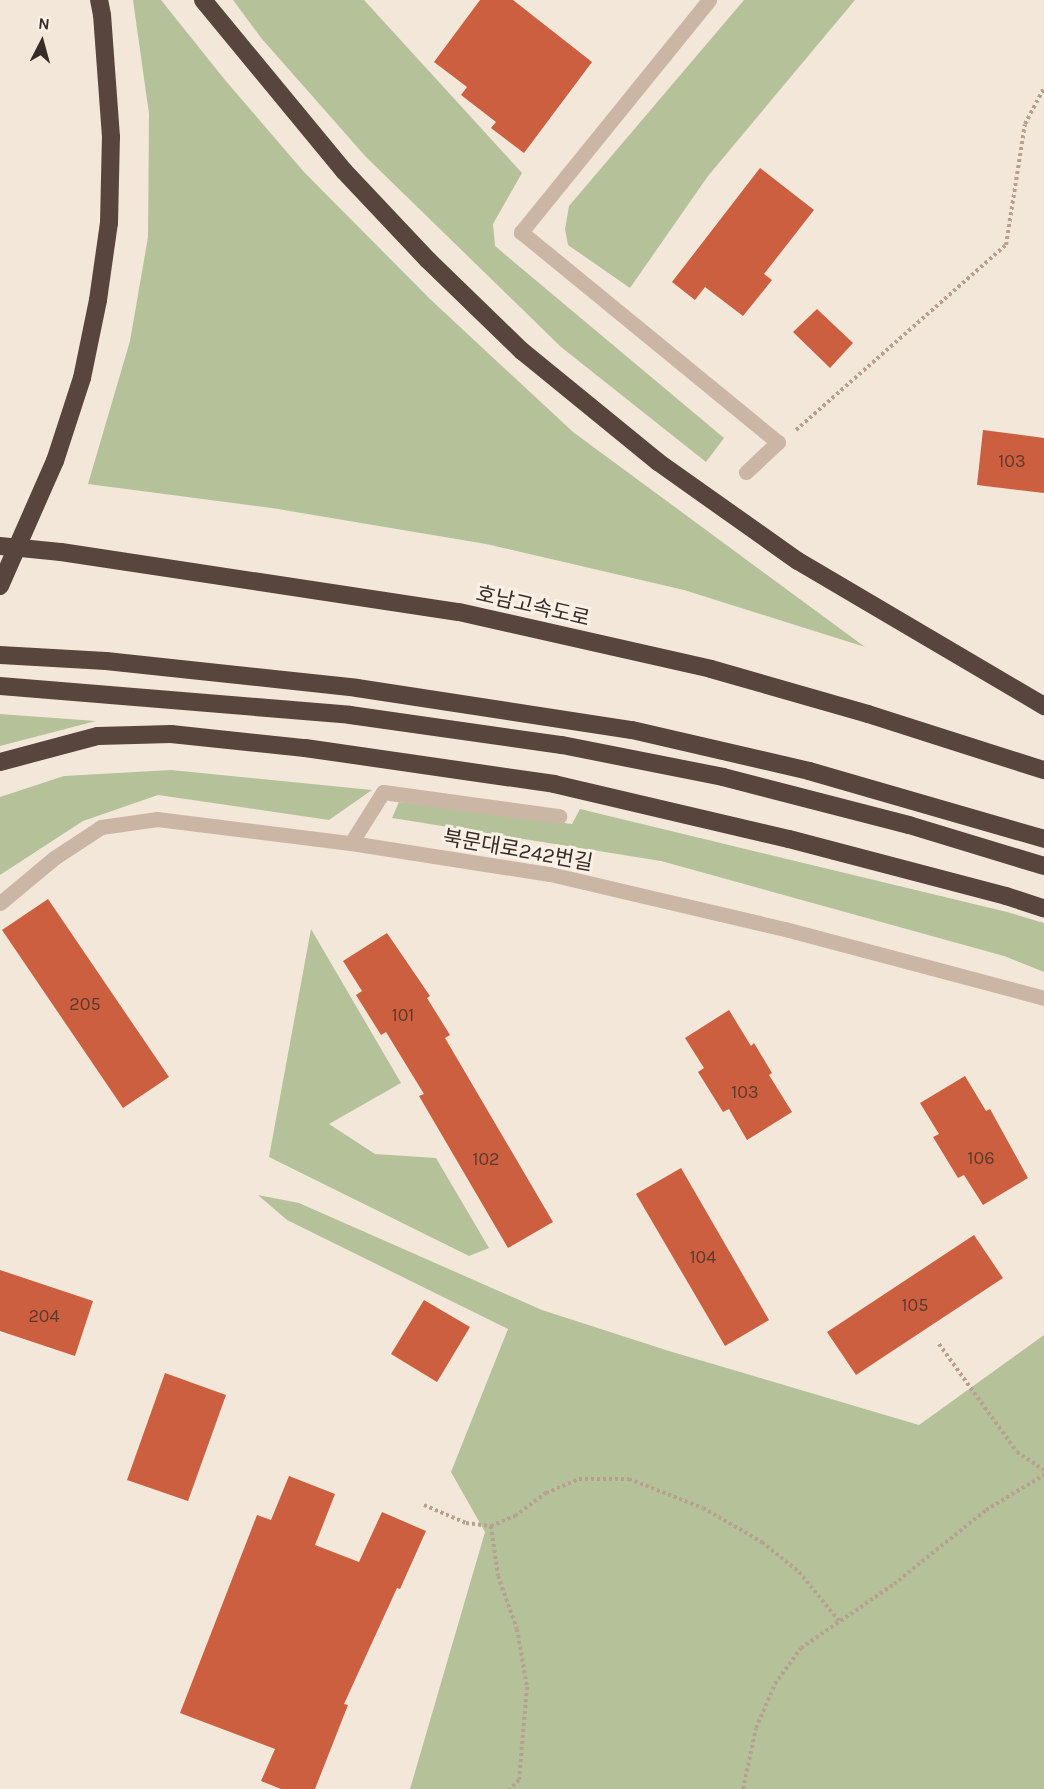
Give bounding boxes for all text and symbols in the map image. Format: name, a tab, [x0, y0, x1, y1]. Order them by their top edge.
north arrow	[12, 12, 72, 72]
text: N	[37, 14, 51, 34]
house number: 103	[998, 450, 1026, 472]
street label: 호남고속도로	[474, 581, 592, 631]
street label: 북문대로242번길	[441, 824, 595, 876]
house number: 205	[69, 993, 101, 1015]
house number: 101	[392, 1004, 414, 1026]
house number: 103	[731, 1081, 759, 1103]
house number: 106	[968, 1147, 994, 1169]
house number: 102	[472, 1148, 500, 1170]
house number: 104	[690, 1246, 716, 1268]
house number: 105	[902, 1294, 928, 1316]
house number: 204	[28, 1305, 60, 1327]

